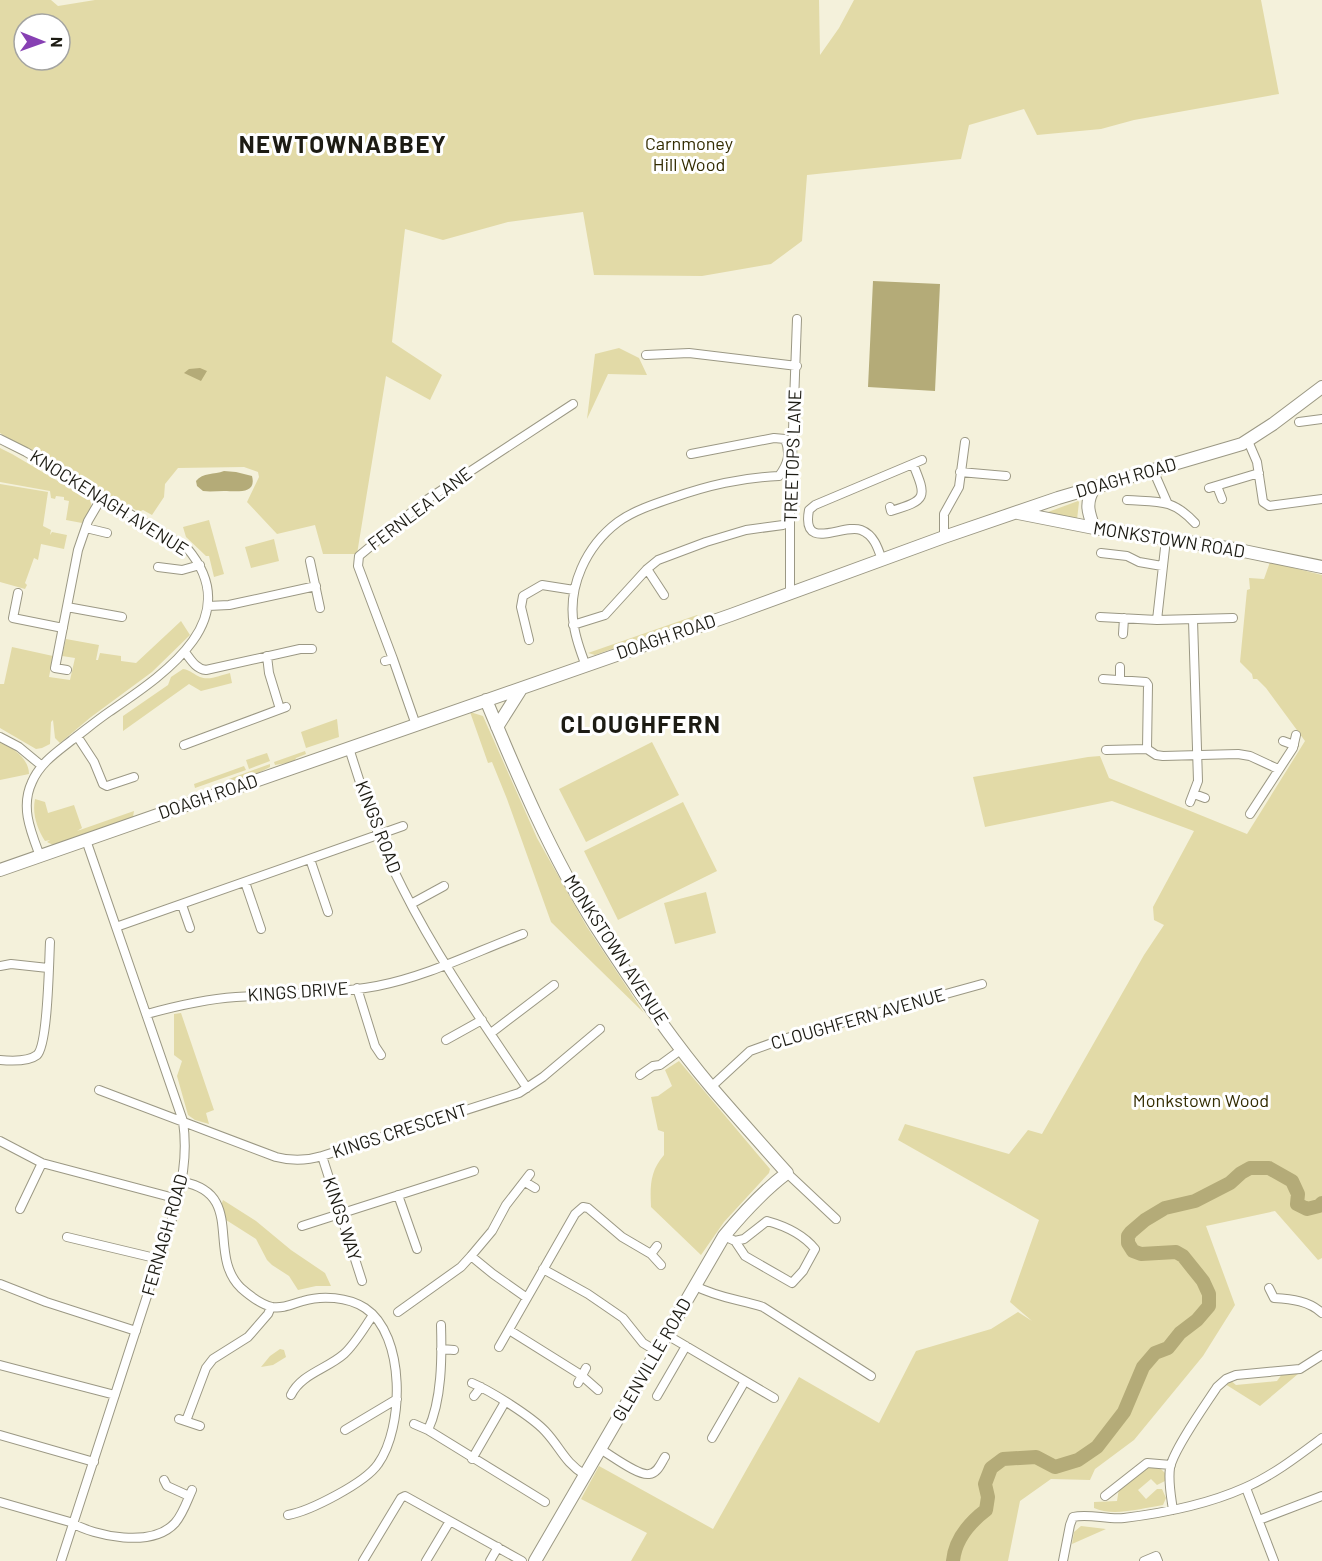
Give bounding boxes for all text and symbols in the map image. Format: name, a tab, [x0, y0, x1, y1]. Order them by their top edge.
north arrow	[12, 12, 72, 72]
text: N	[48, 37, 67, 48]
district label: NEWTOWNABBEY	[239, 129, 447, 158]
park label: Carnmoney Hill Wood	[645, 132, 733, 175]
street label: TREETOPS LANE	[779, 389, 805, 523]
street label: KNOCKENAGH AVENUE	[26, 444, 193, 560]
street label: DOAGH ROAD	[1073, 452, 1179, 502]
street label: FERNLEA LANE	[363, 462, 476, 554]
street label: MONKSTOWN ROAD	[1092, 516, 1247, 562]
street label: DOAGH ROAD	[613, 609, 718, 663]
district label: CLOUGHFERN	[561, 709, 721, 738]
street label: DOAGH ROAD	[155, 769, 260, 823]
street label: KINGS ROAD	[351, 777, 407, 876]
street label: MONKSTOWN AVENUE	[560, 870, 674, 1029]
street label: KINGS DRIVE	[247, 977, 349, 1005]
street label: CLOUGHFERN AVENUE	[768, 983, 947, 1053]
park label: Monkstown Wood	[1133, 1089, 1269, 1111]
street label: KINGS CRESCENT	[329, 1098, 470, 1162]
street label: FERNAGH ROAD	[136, 1171, 192, 1298]
street label: KINGS WAY	[319, 1174, 367, 1263]
street label: GLENVILLE ROAD	[607, 1294, 695, 1425]

